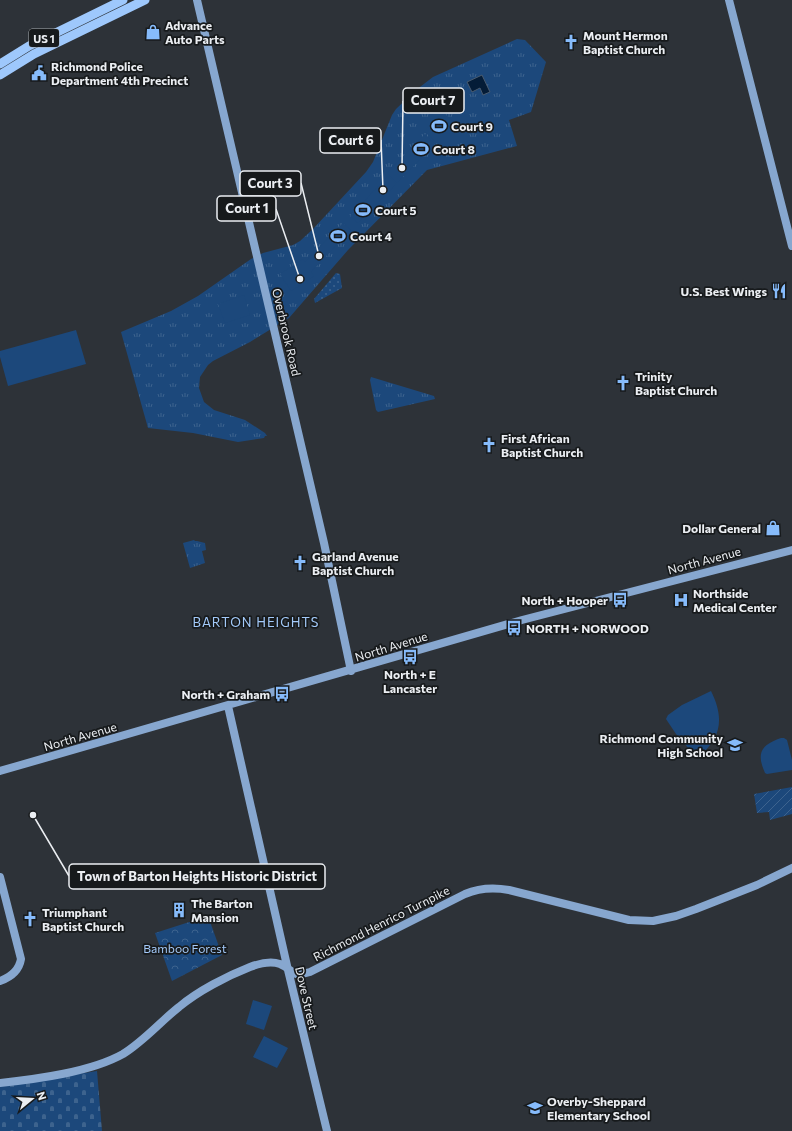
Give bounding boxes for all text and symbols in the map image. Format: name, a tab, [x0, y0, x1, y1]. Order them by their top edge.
place label: Advance Auto Parts	[165, 18, 225, 46]
shop icon: Advance Auto Parts	[144, 23, 162, 41]
place label: Mount Hermon Baptist Church	[583, 28, 668, 56]
road number: US 1	[29, 29, 59, 47]
church icon: Mount Hermon Baptist Church	[562, 33, 580, 51]
place label: Richmond Police Department 4th Precinct	[51, 59, 188, 87]
public building icon: Richmond Police Department 4th Precinct	[30, 64, 48, 82]
callout: Court 7	[403, 88, 464, 113]
text: Court 7	[411, 92, 455, 108]
sports icon: Court 9	[430, 117, 448, 135]
place label: Court 9	[451, 119, 493, 133]
callout: Court 6	[320, 128, 381, 153]
text: Court 6	[328, 132, 374, 148]
sports icon: Court 8	[412, 140, 430, 158]
place label: Court 8	[433, 142, 475, 156]
callout: Court 3	[240, 171, 301, 196]
text: Court 3	[248, 175, 293, 191]
callout: Court 1	[217, 196, 276, 221]
text: Court 1	[225, 200, 269, 216]
sports icon: Court 5	[354, 201, 372, 219]
place label: Court 5	[375, 203, 417, 217]
sports icon: Court 4	[329, 227, 347, 245]
place label: Court 4	[350, 229, 393, 243]
restaurant icon: U.S. Best Wings	[770, 282, 788, 300]
place label: U.S. Best Wings	[680, 284, 767, 298]
street label: Overbrook Road	[270, 287, 304, 377]
place label: Trinity Baptist Church	[635, 369, 717, 397]
church icon: Trinity Baptist Church	[614, 374, 632, 392]
place label: First African Baptist Church	[501, 431, 583, 459]
church icon: First African Baptist Church	[480, 436, 498, 454]
shop icon: Dollar General	[764, 519, 782, 537]
place label: Dollar General	[682, 521, 761, 535]
street label: North Avenue	[666, 544, 742, 576]
place label: Garland Avenue Baptist Church	[312, 549, 399, 577]
church icon: Garland Avenue Baptist Church	[291, 554, 309, 572]
place label: Northside Medical Center	[693, 586, 777, 614]
bus stop icon: North + Hooper	[611, 591, 629, 609]
hospital icon: Northside Medical Center	[672, 591, 690, 609]
place label: North + Hooper	[521, 593, 608, 607]
district label: BARTON HEIGHTS	[193, 614, 319, 630]
bus stop icon: NORTH + NORWOOD	[505, 619, 523, 637]
place label: NORTH + NORWOOD	[526, 621, 649, 635]
street label: North Avenue	[353, 628, 429, 664]
bus stop icon: North + E Lancaster	[401, 648, 419, 666]
place label: North + E Lancaster	[383, 667, 437, 695]
bus stop icon: North + Graham	[273, 685, 291, 703]
place label: North + Graham	[181, 687, 270, 701]
street label: North Avenue	[42, 719, 118, 753]
place label: Richmond Community High School	[600, 731, 723, 759]
school or university icon: Richmond Community High School	[726, 736, 744, 754]
callout: Town of Barton Heights Historic District	[69, 864, 325, 889]
text: Town of Barton Heights Historic District	[77, 868, 317, 884]
street label: Richmond Henrico Turnpike	[311, 882, 451, 964]
place label: The Barton Mansion	[191, 896, 253, 924]
building icon: The Barton Mansion	[170, 901, 188, 919]
place label: Triumphant Baptist Church	[42, 905, 124, 933]
church icon: Triumphant Baptist Church	[21, 910, 39, 928]
park label: Bamboo Forest	[143, 941, 227, 955]
street label: Dove Street	[293, 965, 321, 1031]
north arrow	[12, 1079, 52, 1119]
text: N	[35, 1090, 49, 1102]
place label: Overby-Sheppard Elementary School	[547, 1094, 650, 1122]
school or university icon: Overby-Sheppard Elementary School	[526, 1099, 544, 1117]

